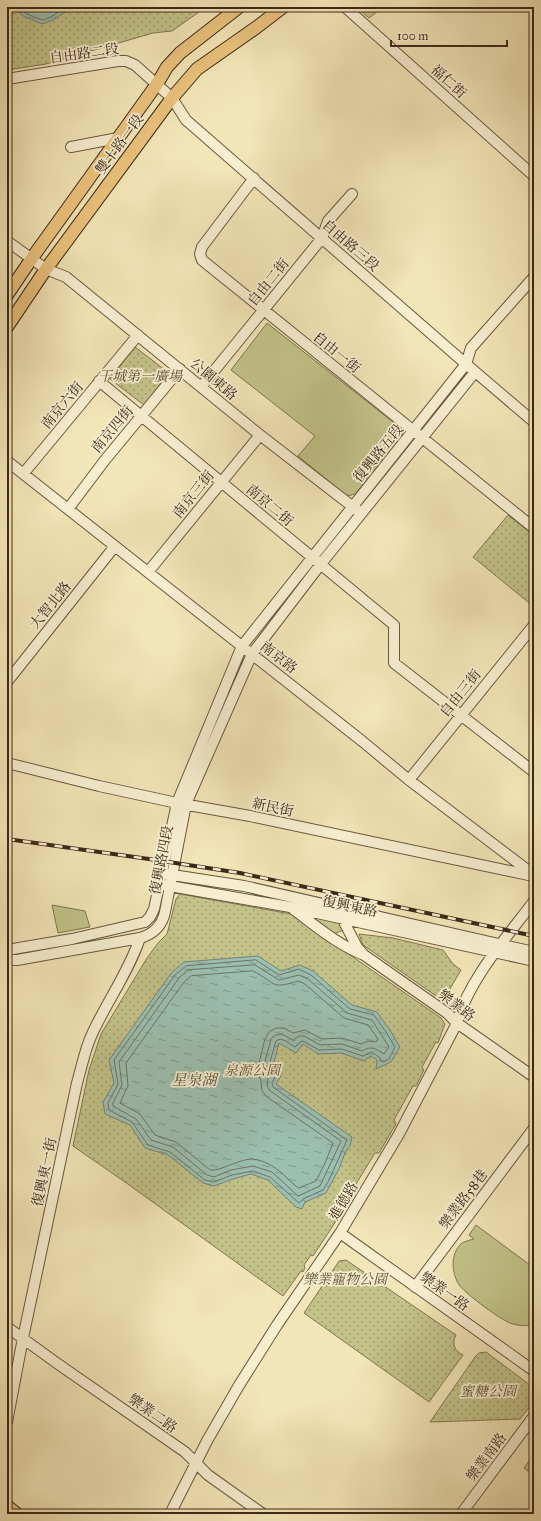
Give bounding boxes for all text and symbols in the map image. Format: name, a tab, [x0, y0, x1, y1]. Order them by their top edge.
scale bar	[391, 22, 507, 48]
text: 100 m	[397, 29, 428, 43]
street label: 自由路二段	[48, 40, 120, 67]
street label: 福仁街	[427, 61, 470, 102]
street label: 雙十路一段	[92, 111, 147, 178]
street label: 自由路三段	[319, 216, 383, 275]
street label: 自由二街	[244, 255, 293, 309]
street label: 自由一街	[310, 328, 364, 377]
street label: 公園東路	[187, 355, 241, 404]
park label: 干城第一廣場	[98, 368, 184, 385]
street label: 南京六街	[38, 378, 87, 432]
street label: 南京四街	[88, 402, 137, 456]
street label: 復興路五段	[350, 421, 407, 486]
street label: 南京三街	[169, 467, 218, 521]
street label: 南京二街	[243, 481, 297, 530]
street label: 大智北路	[26, 578, 75, 632]
street label: 南京路	[257, 638, 300, 677]
street label: 自由三街	[436, 666, 485, 720]
street label: 新民街	[251, 795, 295, 820]
street label: 復興路四段	[146, 824, 177, 896]
street label: 復興東路	[321, 892, 379, 921]
street label: 樂業路	[435, 986, 479, 1025]
park label: 泉源公園	[224, 1062, 282, 1079]
water label: 星泉湖	[171, 1071, 219, 1089]
street label: 復興東一街	[29, 1136, 60, 1208]
street label: 樂業路58巷	[436, 1166, 491, 1232]
street label: 進德路	[325, 1179, 362, 1224]
street label: 樂業一路	[417, 1268, 473, 1314]
park label: 樂業寵物公園	[303, 1271, 389, 1288]
park label: 蜜糖公園	[460, 1383, 518, 1400]
street label: 樂業二路	[125, 1390, 181, 1436]
street label: 樂業南路	[463, 1430, 510, 1485]

